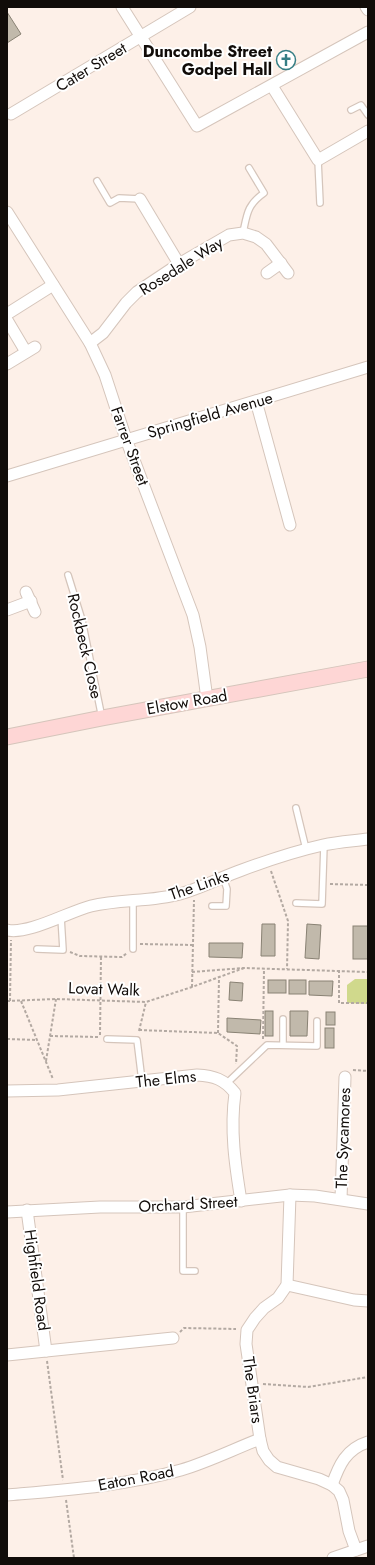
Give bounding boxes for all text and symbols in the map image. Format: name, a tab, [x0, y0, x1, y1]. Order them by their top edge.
street label: Cater Street	[51, 37, 131, 97]
place label: Duncombe Street Godpel Hall	[143, 40, 273, 81]
church icon: Duncombe Street Godpel Hall	[275, 49, 297, 71]
street label: Rosedale Way	[135, 231, 228, 301]
street label: Springfield Avenue	[145, 386, 275, 444]
street label: Farrer Street	[105, 403, 155, 489]
street label: Rockbeck Close	[62, 591, 108, 701]
street label: Elstow Road	[145, 684, 229, 720]
street label: The Links	[166, 864, 232, 906]
street label: Lovat Walk	[68, 976, 141, 1002]
street label: The Elms	[135, 1064, 197, 1094]
street label: The Sycamores	[330, 1087, 356, 1189]
street label: Orchard Street	[138, 1190, 238, 1218]
street label: Highfield Road	[18, 1228, 56, 1332]
street label: The Briars	[237, 1355, 269, 1425]
street label: Eaton Road	[96, 1459, 176, 1497]

